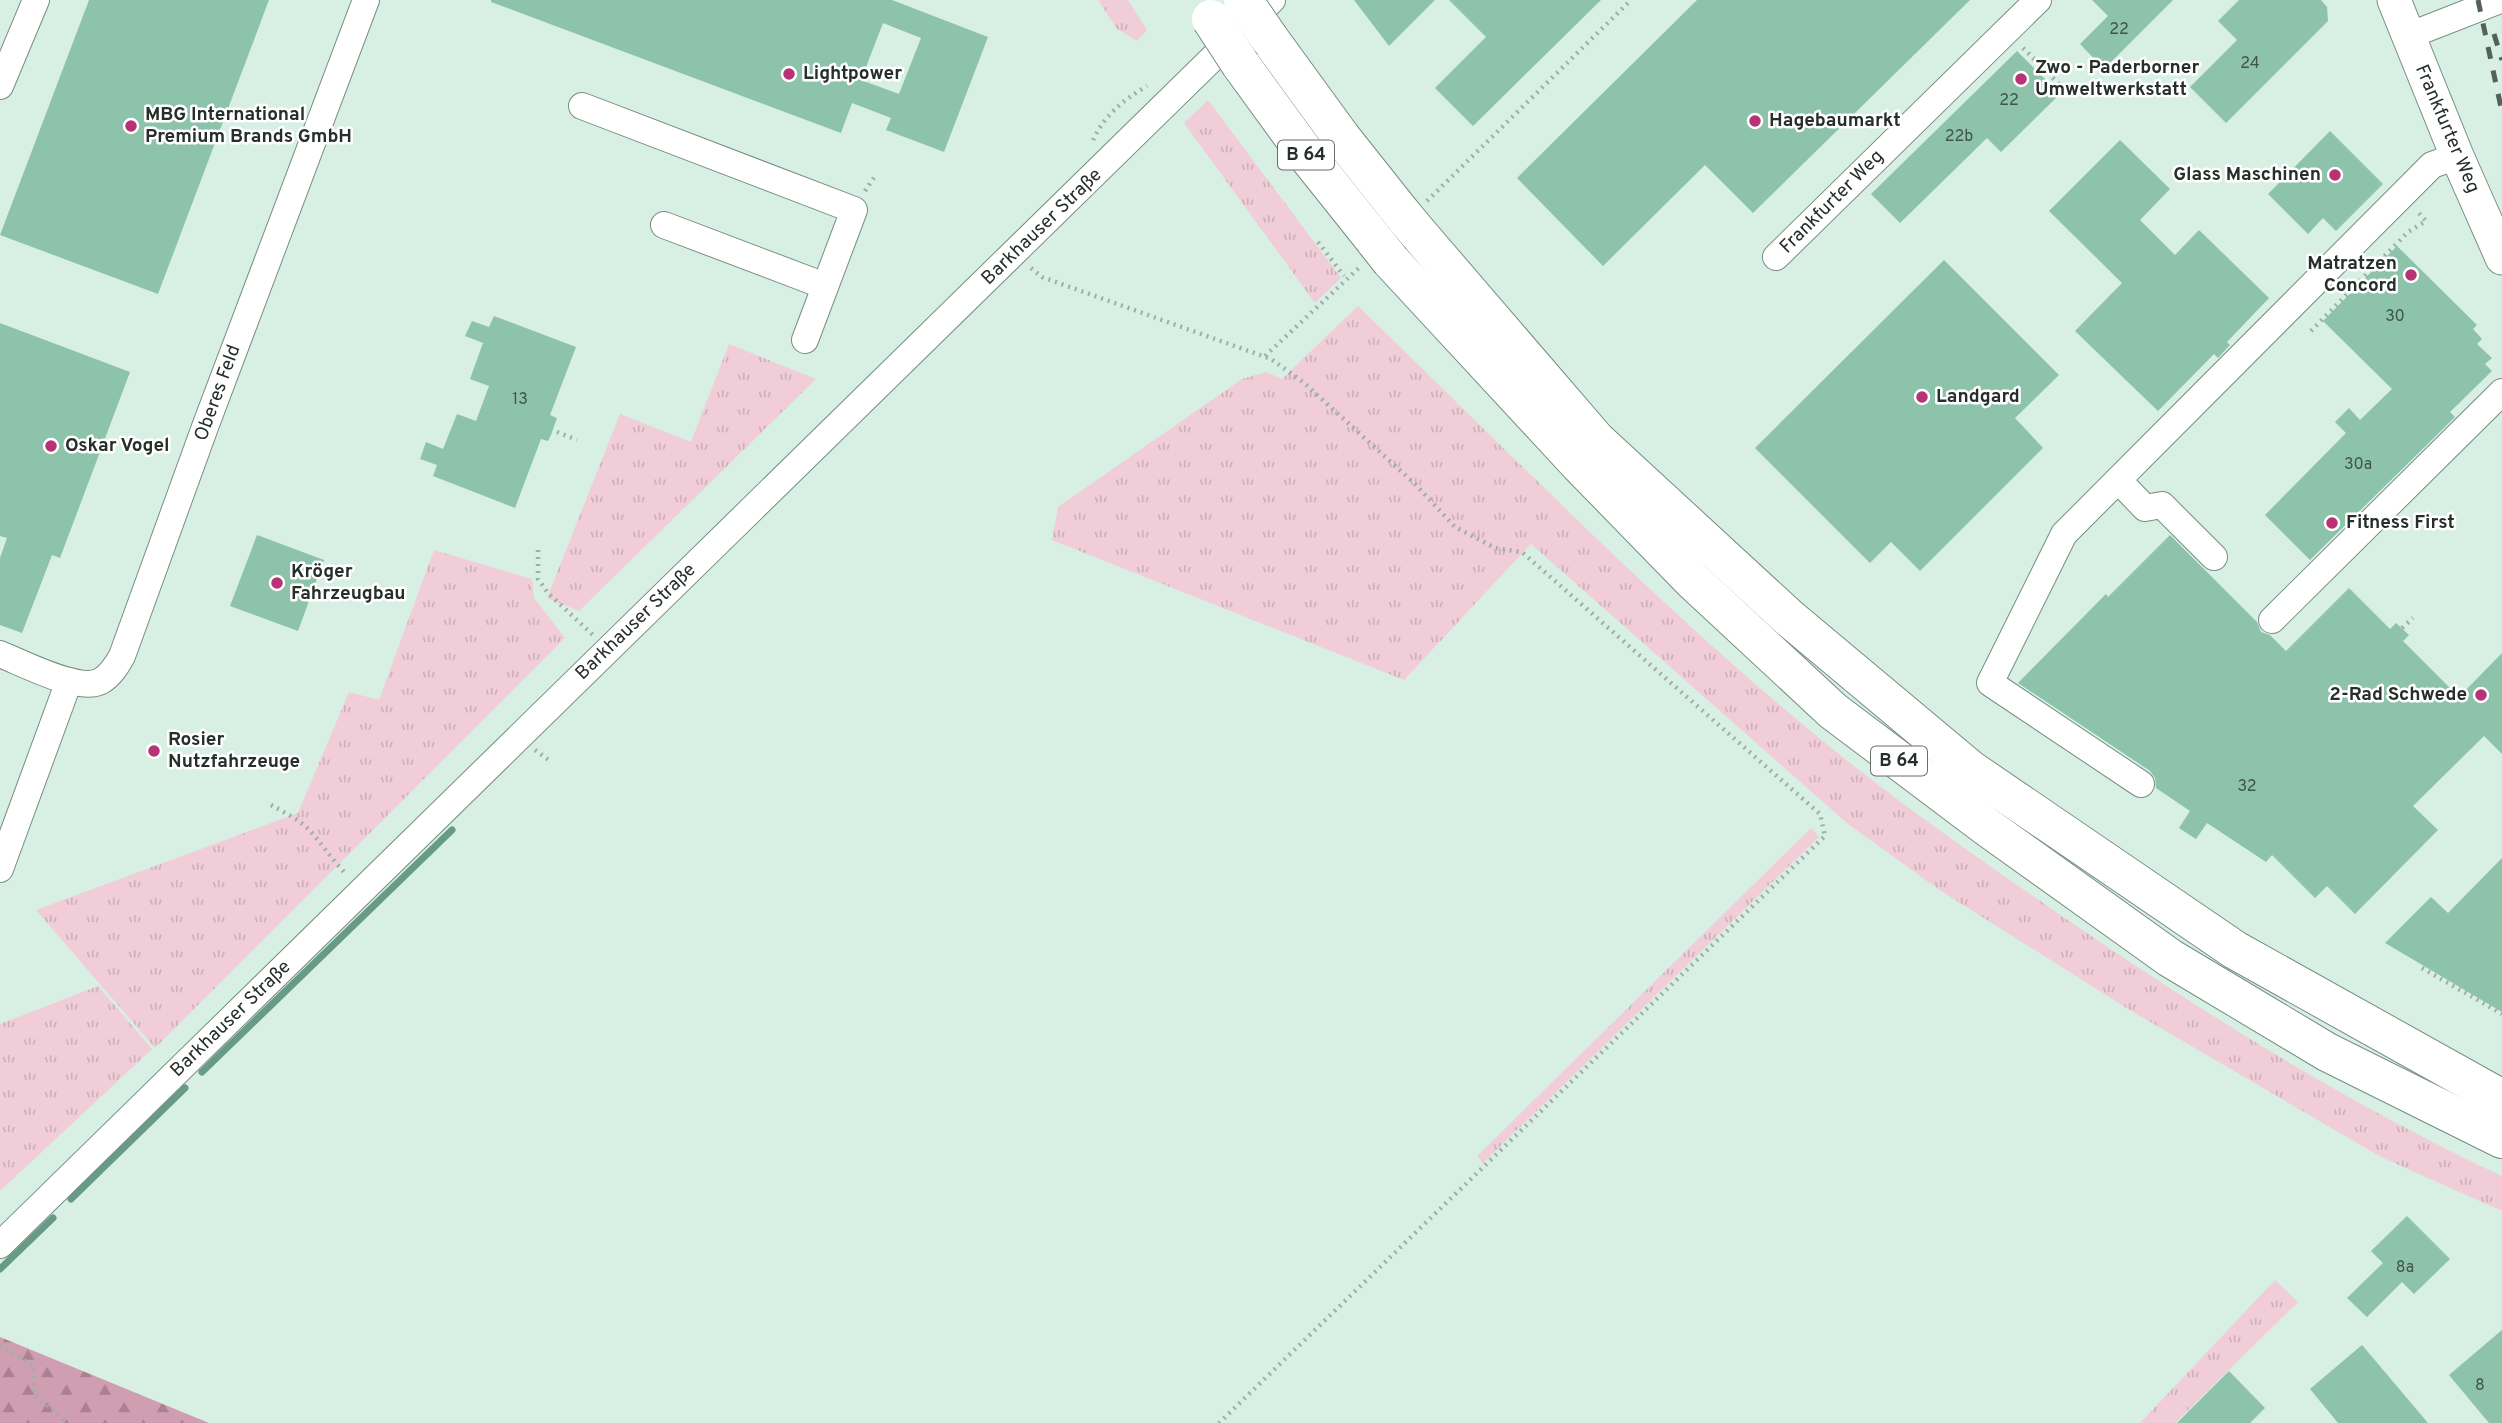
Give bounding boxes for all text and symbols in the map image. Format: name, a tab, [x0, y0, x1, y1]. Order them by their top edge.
house number: 22	[2109, 20, 2129, 40]
house number: 24	[2240, 54, 2260, 74]
place label: Zwo - Paderborner Umweltwerkstatt	[2035, 56, 2200, 102]
street label: Frankfurter Weg	[2409, 61, 2485, 197]
place label: Lightpower	[803, 62, 902, 86]
marker: Lightpower	[781, 66, 797, 82]
marker: Zwo - Paderborner Umweltwerkstatt	[2013, 71, 2029, 87]
house number: 22	[1999, 91, 2019, 111]
place label: MBG International Premium Brands GmbH	[145, 103, 352, 149]
place label: Hagebaumarkt	[1769, 109, 1901, 133]
marker: Hagebaumarkt	[1747, 113, 1763, 129]
marker: MBG International Premium Brands GmbH	[123, 118, 139, 134]
house number: 22b	[1945, 127, 1973, 147]
road number: B 64	[1278, 140, 1334, 170]
street label: Frankfurter Weg	[1775, 145, 1889, 259]
street label: Barkhauser Straße	[977, 163, 1107, 291]
place label: Glass Maschinen	[2173, 163, 2321, 187]
marker: Glass Maschinen	[2327, 167, 2343, 183]
place label: Matratzen Concord	[2307, 252, 2397, 298]
marker: Matratzen Concord	[2403, 267, 2419, 283]
house number: 30	[2385, 307, 2405, 327]
street label: Oberes Feld	[190, 342, 246, 444]
place label: Landgard	[1936, 385, 2020, 409]
marker: Landgard	[1914, 389, 1930, 405]
house number: 13	[512, 390, 528, 410]
place label: Oskar Vogel	[65, 434, 170, 458]
marker: Oskar Vogel	[43, 438, 59, 454]
house number: 30a	[2344, 455, 2372, 475]
place label: Fitness First	[2346, 511, 2455, 535]
marker: Fitness First	[2324, 515, 2340, 531]
street label: Barkhauser Straße	[571, 558, 701, 686]
place label: Kröger Fahrzeugbau	[291, 560, 406, 606]
marker: Kröger Fahrzeugbau	[269, 575, 285, 591]
place label: 2-Rad Schwede	[2329, 683, 2467, 707]
marker: 2-Rad Schwede	[2473, 687, 2489, 703]
place label: Rosier Nutzfahrzeuge	[168, 728, 300, 774]
marker: Rosier Nutzfahrzeuge	[146, 743, 162, 759]
road number: B 64	[1871, 746, 1927, 776]
house number: 32	[2237, 777, 2257, 797]
street label: Barkhauser Straße	[166, 955, 296, 1083]
house number: 8a	[2396, 1258, 2414, 1278]
house number: 8	[2475, 1376, 2485, 1396]

